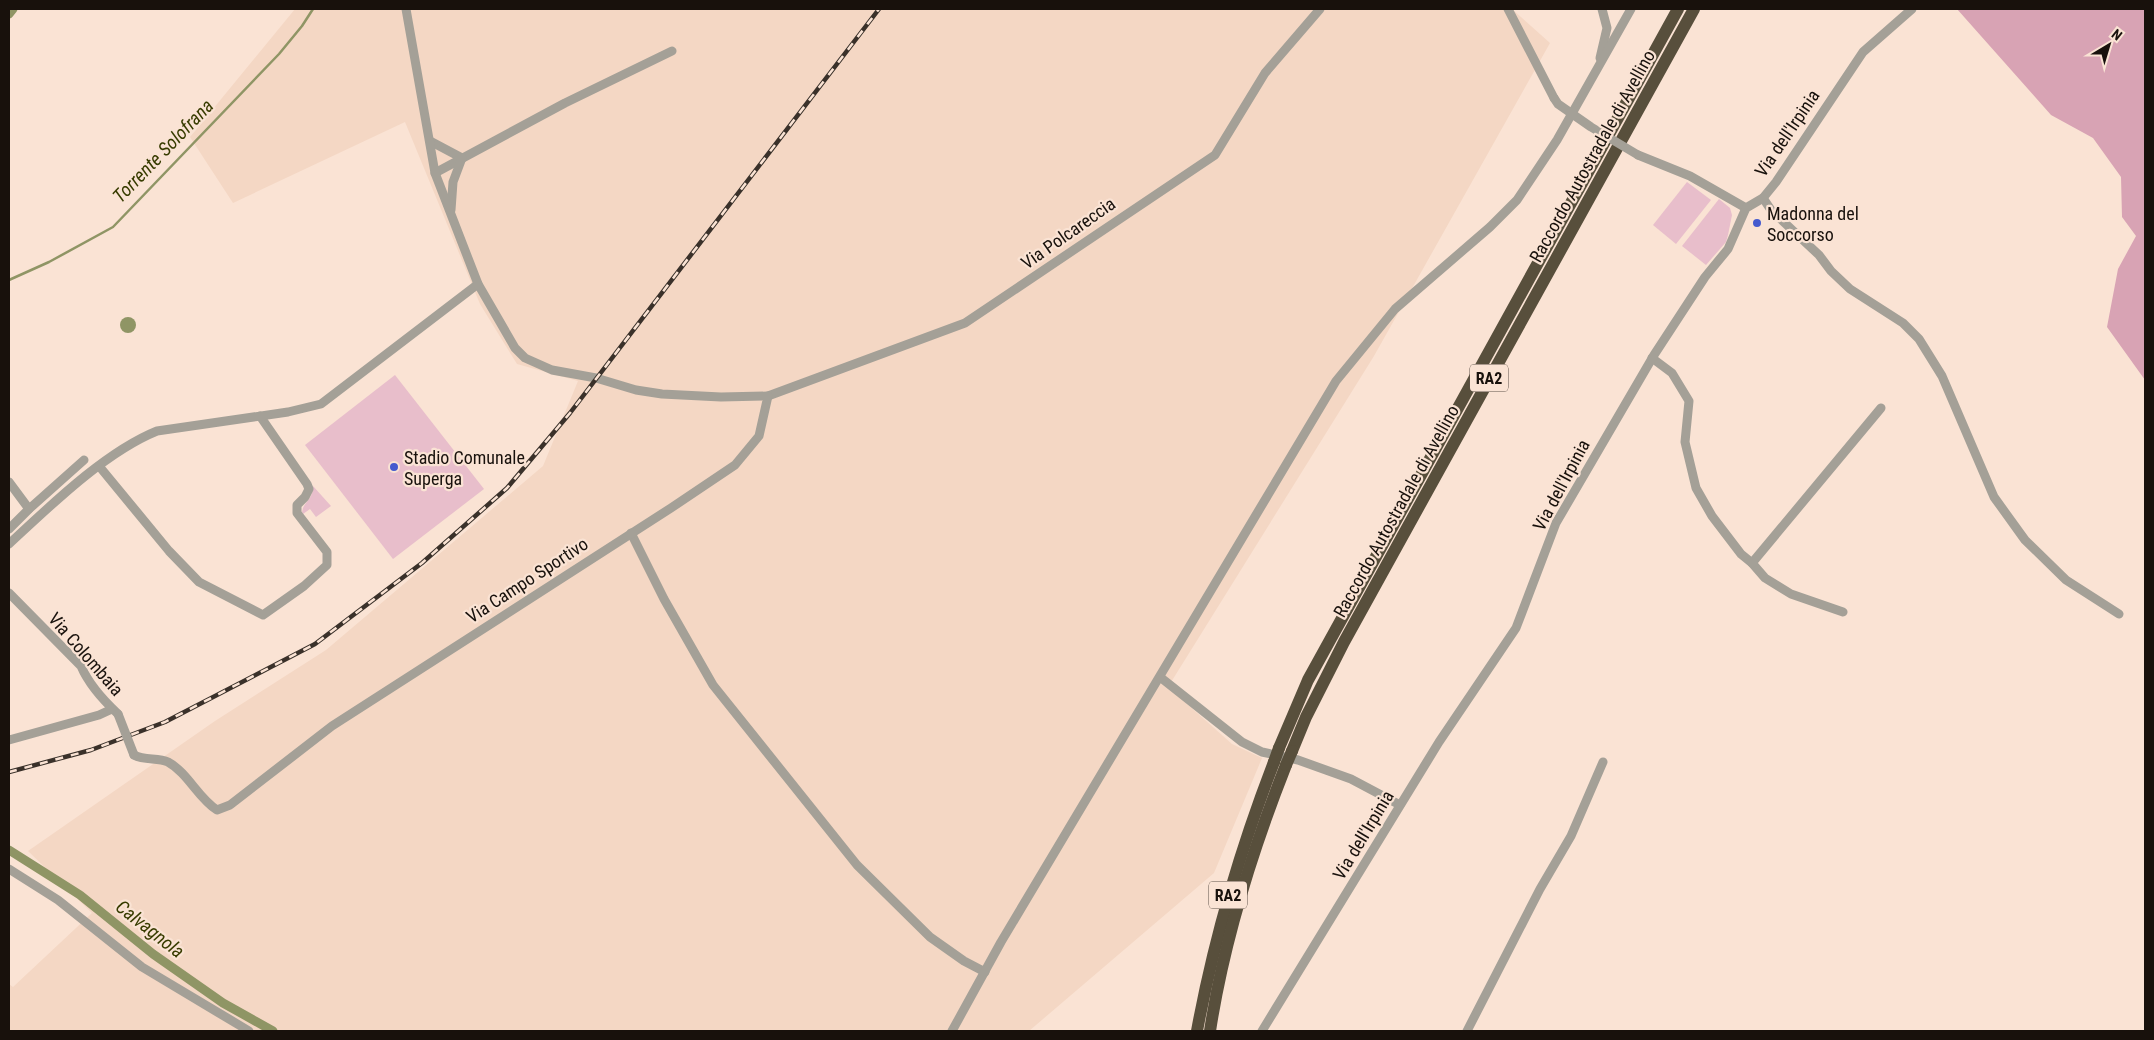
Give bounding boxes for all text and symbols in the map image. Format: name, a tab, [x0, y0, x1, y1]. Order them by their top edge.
north arrow	[2084, 20, 2134, 70]
text: N	[2109, 26, 2125, 44]
street label: Raccordo Autostradale di Avellino	[1525, 46, 1659, 266]
street label: Via dell'Irpinia	[1750, 86, 1824, 180]
water label: Torrente Solofrana	[108, 94, 218, 208]
street label: Via Polcareccia	[1017, 193, 1119, 273]
place label: Madonna del Soccorso	[1767, 203, 1859, 245]
marker: Madonna del Soccorso	[1751, 217, 1763, 229]
road number: RA2	[1470, 364, 1508, 392]
street label: Raccordo Autostradale di Avellino	[1329, 401, 1463, 621]
street label: Via dell'Irpinia	[1528, 436, 1594, 534]
place label: Stadio Comunale Superga	[404, 447, 525, 489]
marker: Stadio Comunale Superga	[388, 461, 400, 473]
street label: Via Campo Sportivo	[462, 533, 592, 627]
street label: Via Colombaia	[44, 608, 128, 700]
street label: Via dell'Irpinia	[1328, 787, 1398, 883]
road number: RA2	[1209, 882, 1247, 908]
water label: Calvagnola	[111, 895, 189, 963]

